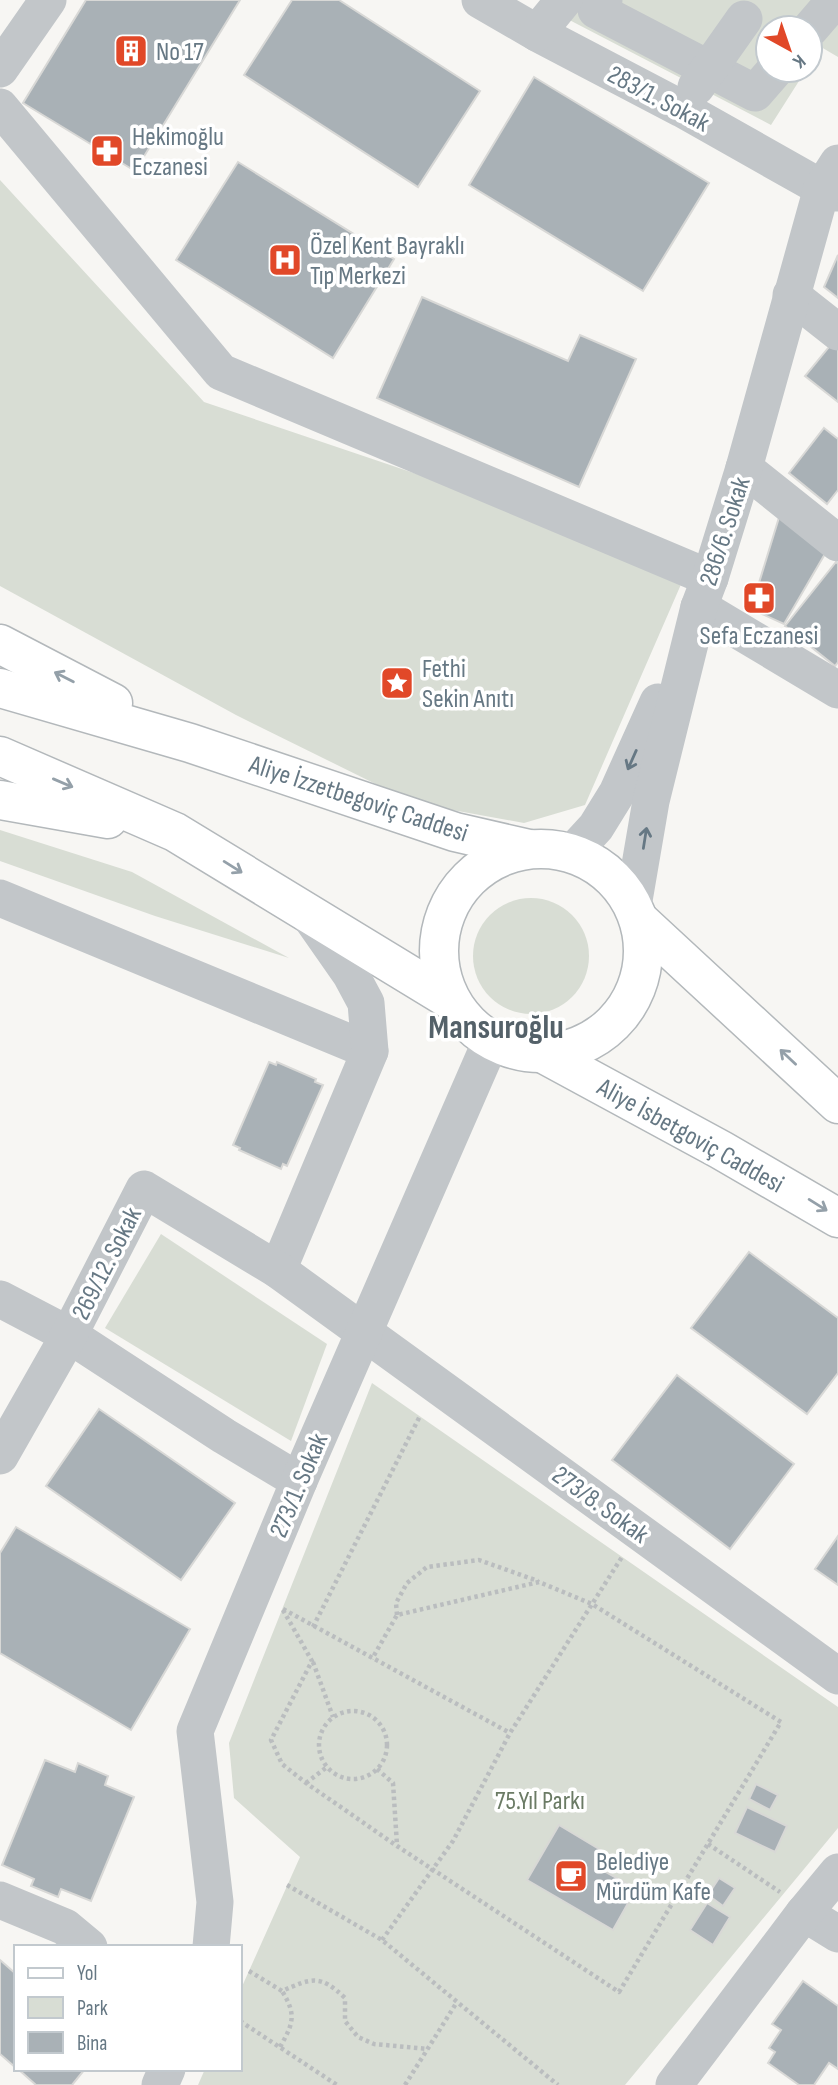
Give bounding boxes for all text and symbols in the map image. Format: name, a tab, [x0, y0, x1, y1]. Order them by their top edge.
north arrow	[754, 14, 824, 84]
building icon: No 17	[112, 32, 150, 70]
place label: No 17	[156, 37, 204, 68]
text: K	[788, 49, 810, 73]
street label: 283/1. Sokak	[602, 60, 715, 139]
place label: Hekimoğlu Eczanesi	[132, 122, 224, 183]
pharmacy icon: Hekimoğlu Eczanesi	[88, 132, 126, 170]
place label: Özel Kent Bayraklı Tıp Merkezi	[310, 231, 465, 292]
hospital icon: Özel Kent Bayraklı Tıp Merkezi	[266, 241, 304, 279]
street label: 286/6. Sokak	[693, 473, 758, 590]
pharmacy icon: Sefa Eczanesi	[740, 579, 778, 617]
place label: Sefa Eczanesi	[700, 621, 818, 652]
place label: Fethi Sekin Anıtı	[422, 654, 514, 715]
place icon: Fethi Sekin Anıtı	[378, 664, 416, 702]
one-way arrow	[54, 670, 75, 684]
street label: Aliye İzzetbegoviç Caddesi	[244, 749, 472, 849]
one-way arrow	[625, 749, 638, 770]
one-way arrow	[51, 777, 73, 790]
one-way arrow	[639, 828, 652, 850]
one-way arrow	[223, 861, 243, 875]
district label: Mansuroğlu	[428, 1008, 564, 1048]
one-way arrow	[780, 1049, 797, 1066]
street label: Aliye İsbetgoviç Caddesi	[591, 1072, 789, 1200]
one-way arrow	[808, 1198, 827, 1213]
street label: 269/12. Sokak	[66, 1202, 149, 1325]
street label: 273/1. Sokak	[264, 1429, 335, 1542]
street label: 273/8. Sokak	[546, 1460, 654, 1551]
park label: 75.Yıl Parkı	[495, 1786, 585, 1817]
place label: Belediye Mürdüm Kafe	[596, 1847, 711, 1908]
cafe icon: Belediye Mürdüm Kafe	[552, 1857, 590, 1895]
legend	[14, 1945, 242, 2071]
text: Yol	[77, 1961, 97, 1986]
text: Park	[77, 1996, 108, 2021]
text: Bina	[77, 2031, 107, 2056]

